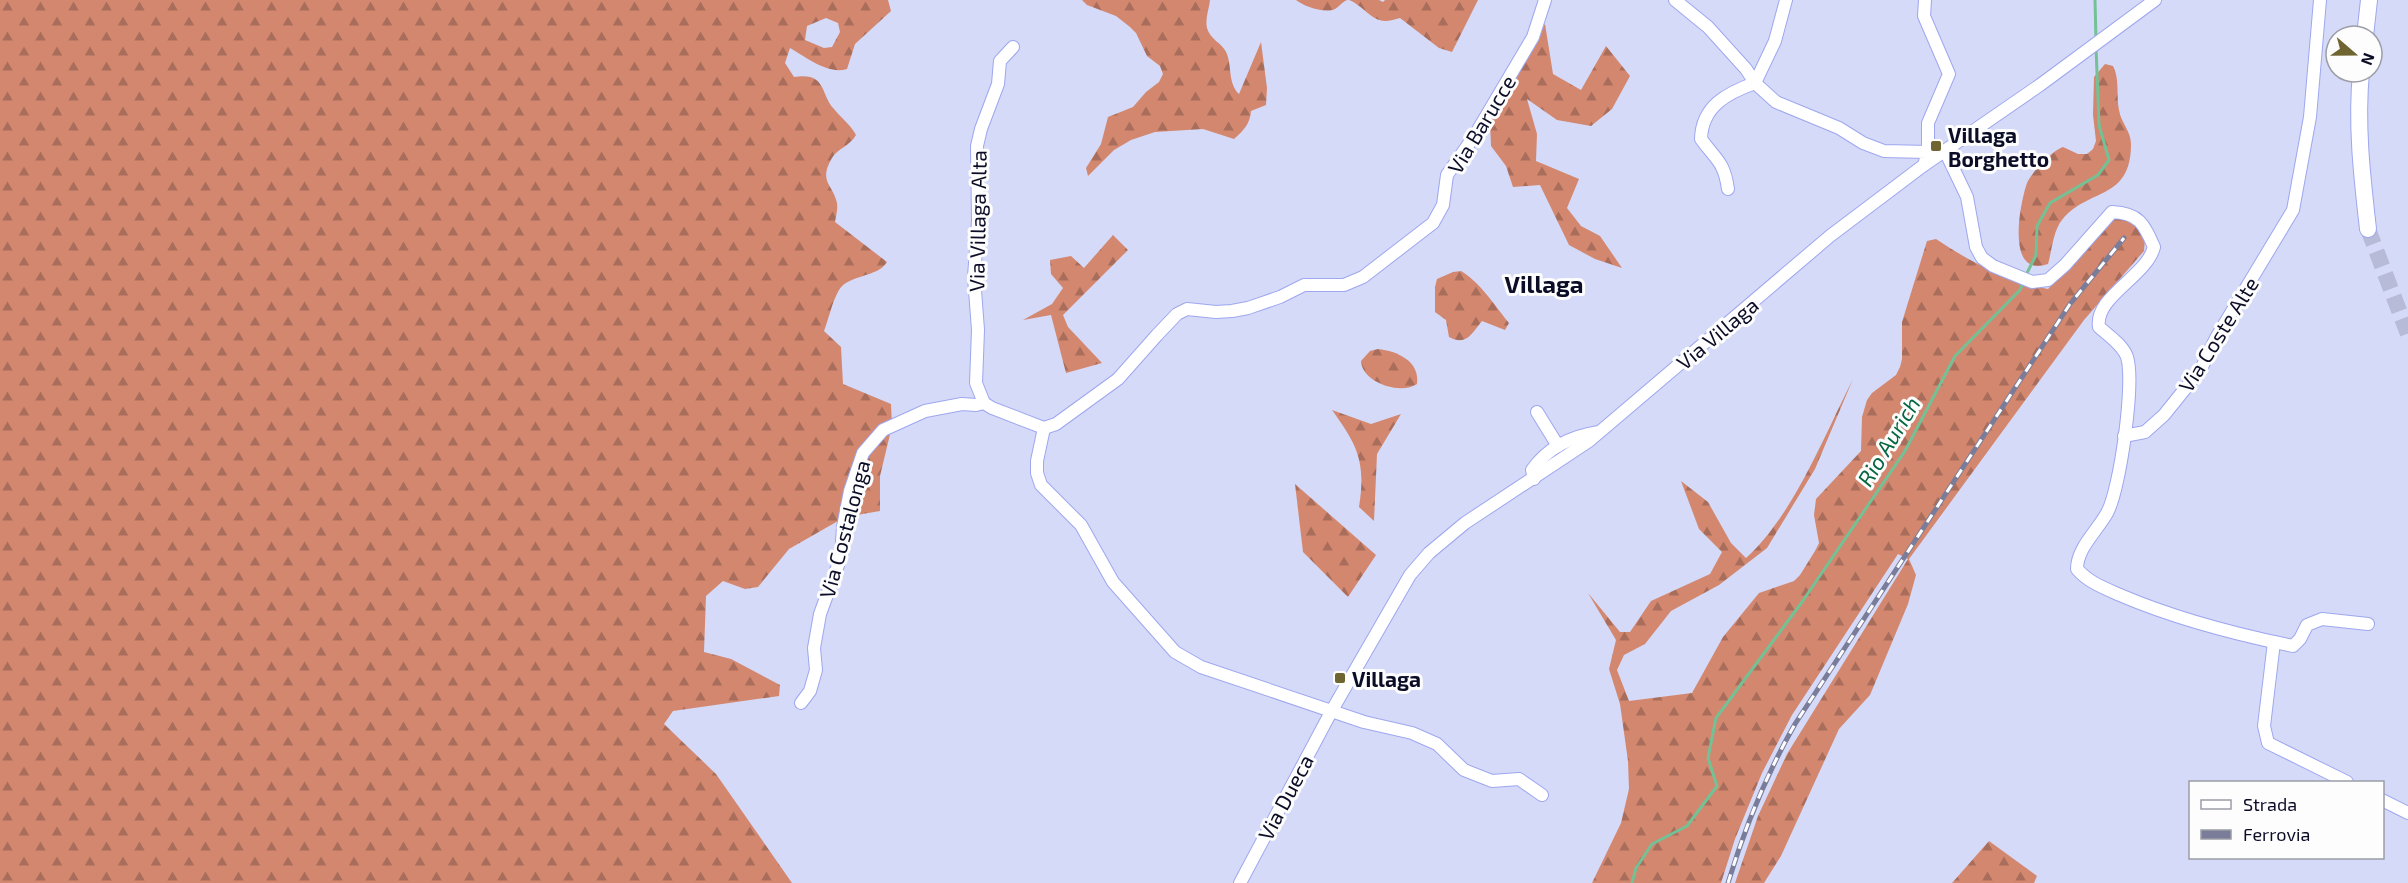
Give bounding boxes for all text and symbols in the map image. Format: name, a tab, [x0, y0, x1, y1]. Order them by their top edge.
north arrow	[2324, 24, 2384, 84]
text: N	[2358, 51, 2379, 68]
street label: Via Barucce	[1442, 70, 1520, 178]
place label: Villaga Borghetto	[1948, 122, 2049, 171]
marker: Villaga Borghetto	[1929, 139, 1943, 153]
street label: Via Villaga Alta	[963, 150, 991, 292]
district label: Villaga	[1505, 269, 1583, 298]
street label: Via Coste Alte	[2173, 272, 2263, 396]
street label: Via Villaga	[1671, 292, 1763, 374]
water label: Rio Aurich	[1851, 392, 1925, 490]
street label: Via Costalonga	[814, 457, 874, 601]
place label: Villaga	[1352, 666, 1421, 691]
marker: Villaga	[1333, 671, 1347, 685]
street label: Via Dueca	[1252, 750, 1318, 844]
legend	[2189, 781, 2384, 859]
text: Strada	[2243, 793, 2297, 815]
text: Ferrovia	[2243, 823, 2310, 845]

